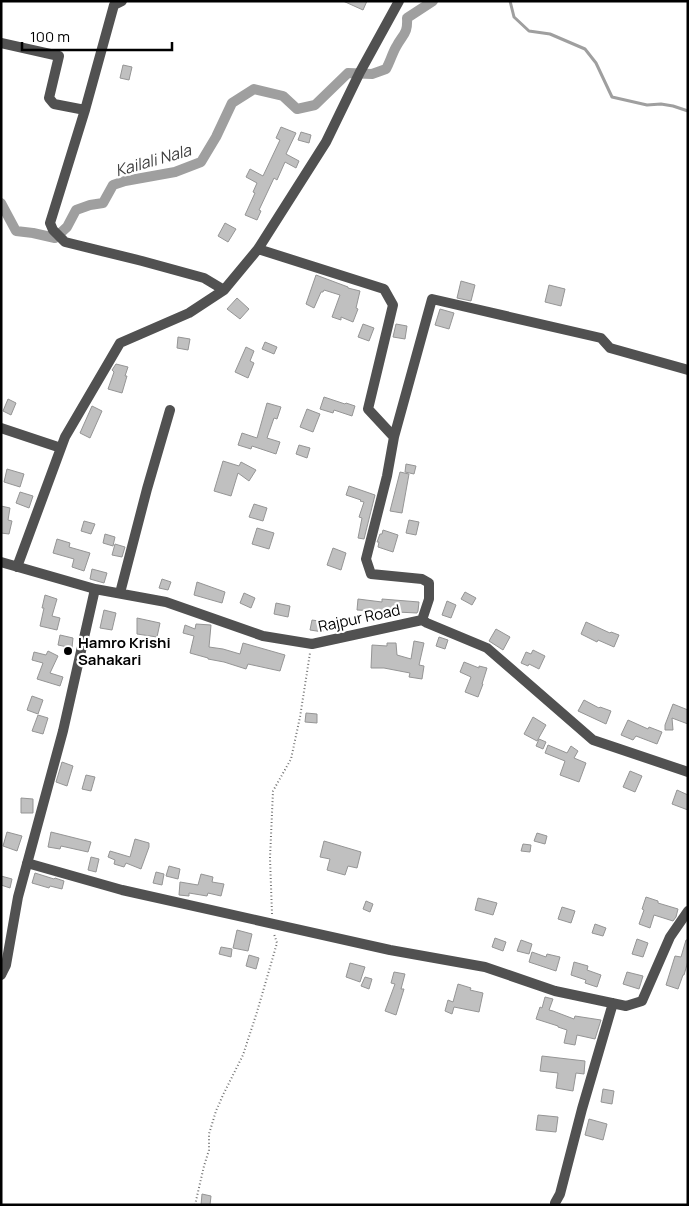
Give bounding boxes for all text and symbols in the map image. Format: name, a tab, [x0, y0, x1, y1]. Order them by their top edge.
scale bar	[22, 20, 172, 52]
text: 100 m	[30, 26, 70, 47]
water label: Kailali Nala	[113, 138, 195, 181]
street label: Rajpur Road	[316, 599, 402, 637]
place label: Hamro Krishi Sahakari	[78, 632, 171, 670]
marker: Hamro Krishi Sahakari	[62, 645, 74, 657]

